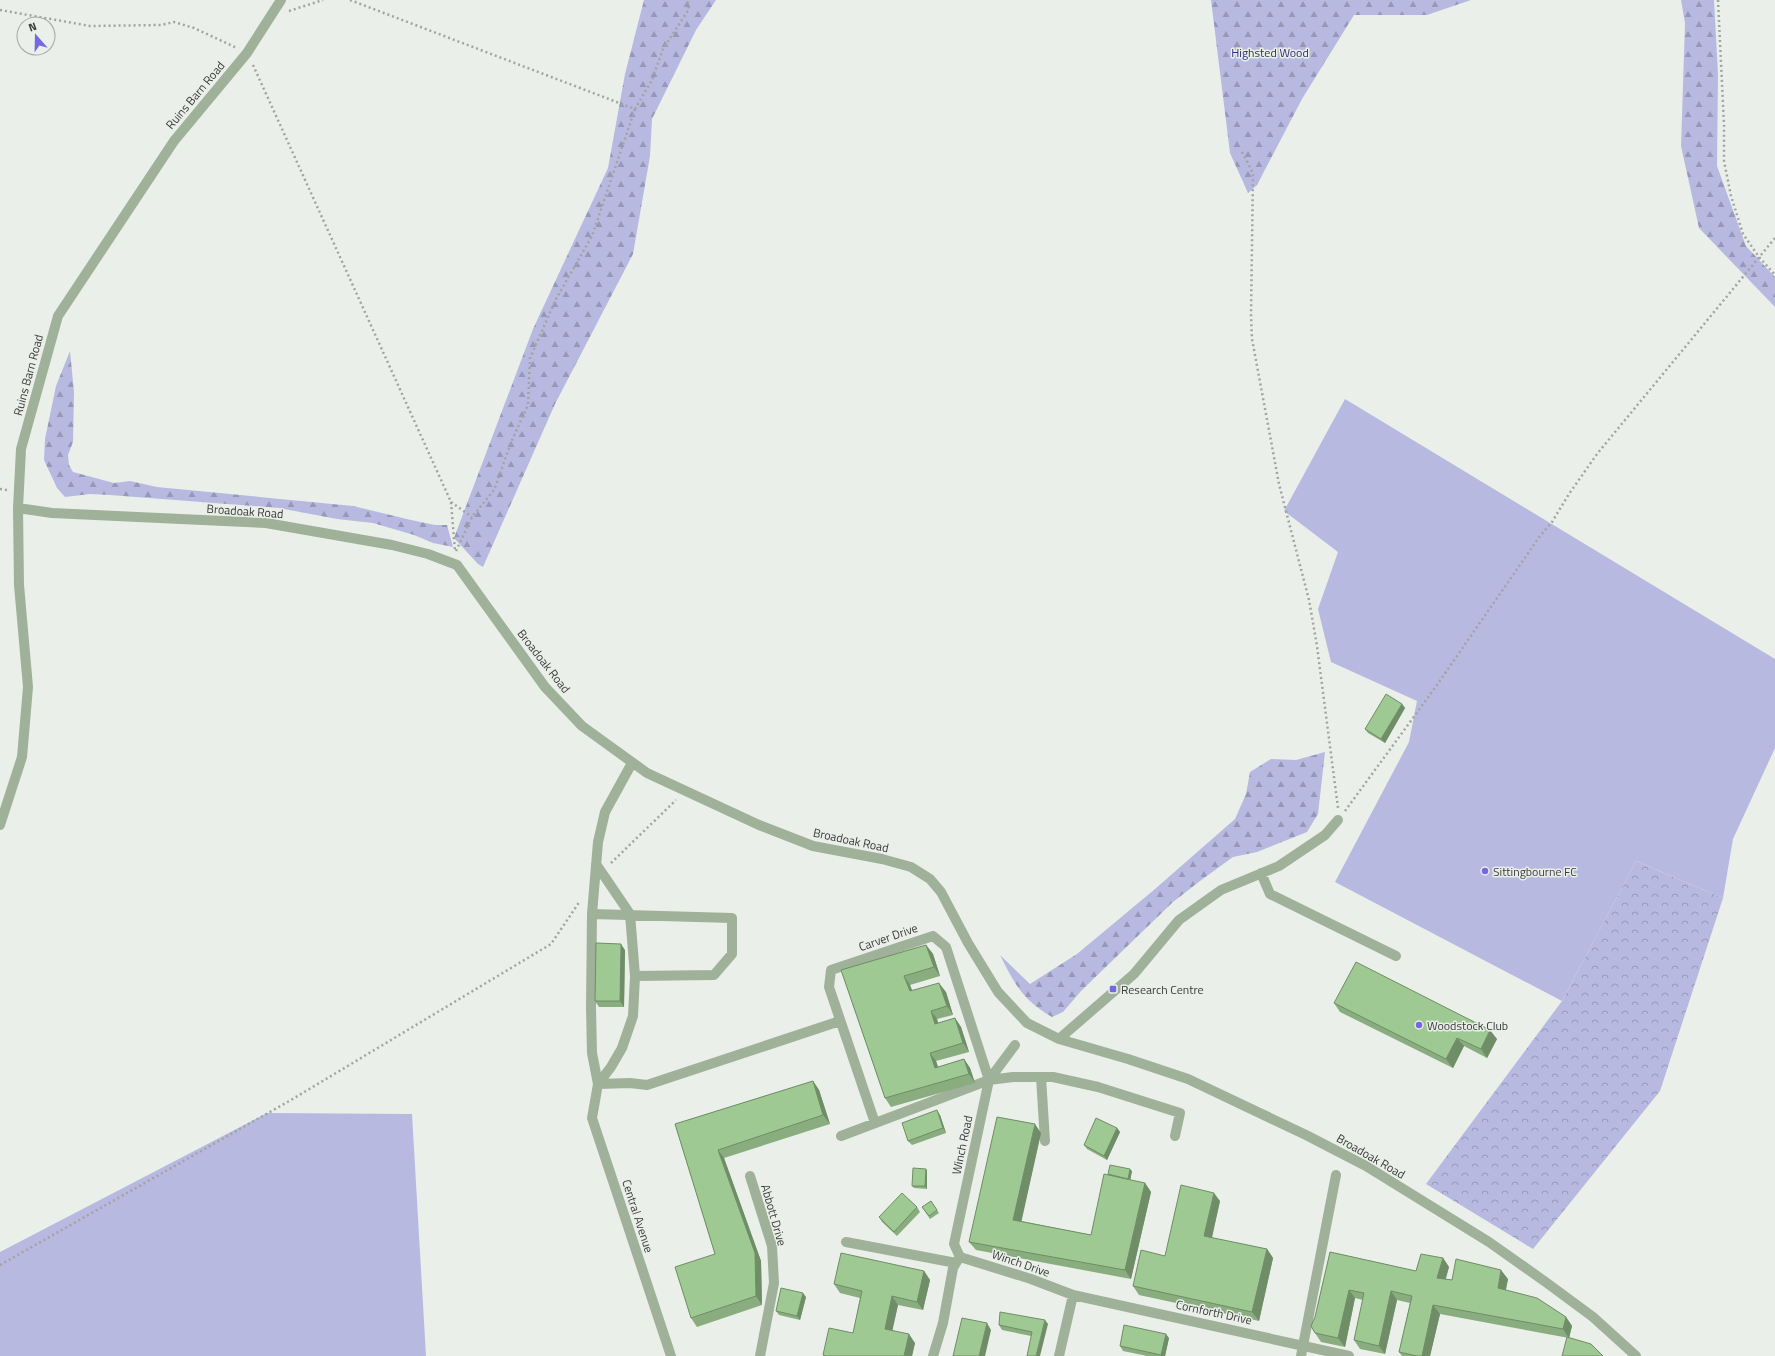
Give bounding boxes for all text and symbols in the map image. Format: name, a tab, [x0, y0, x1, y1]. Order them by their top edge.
north arrow	[16, 16, 56, 56]
text: N	[26, 18, 39, 35]
park label: Highsted Wood	[1231, 43, 1309, 62]
street label: Ruins Barn Road	[161, 57, 229, 133]
street label: Ruins Barn Road	[8, 332, 48, 418]
street label: Broadoak Road	[206, 499, 284, 523]
street label: Broadoak Road	[513, 625, 575, 697]
street label: Broadoak Road	[811, 823, 891, 857]
place label: Sittingbourne FC	[1493, 862, 1577, 881]
marker: Sittingbourne FC	[1480, 866, 1490, 876]
street label: Carver Drive	[856, 918, 920, 956]
place label: Research Centre	[1121, 980, 1204, 999]
marker: Research Centre	[1108, 984, 1118, 994]
place label: Woodstock Club	[1427, 1016, 1508, 1035]
marker: Woodstock Club	[1414, 1020, 1424, 1030]
street label: Winch Road	[946, 1114, 978, 1176]
street label: Broadoak Road	[1333, 1129, 1409, 1183]
street label: Central Avenue	[617, 1177, 659, 1255]
street label: Abbott Drive	[756, 1182, 792, 1248]
street label: Winch Drive	[989, 1244, 1053, 1282]
street label: Cornforth Drive	[1174, 1295, 1254, 1329]

